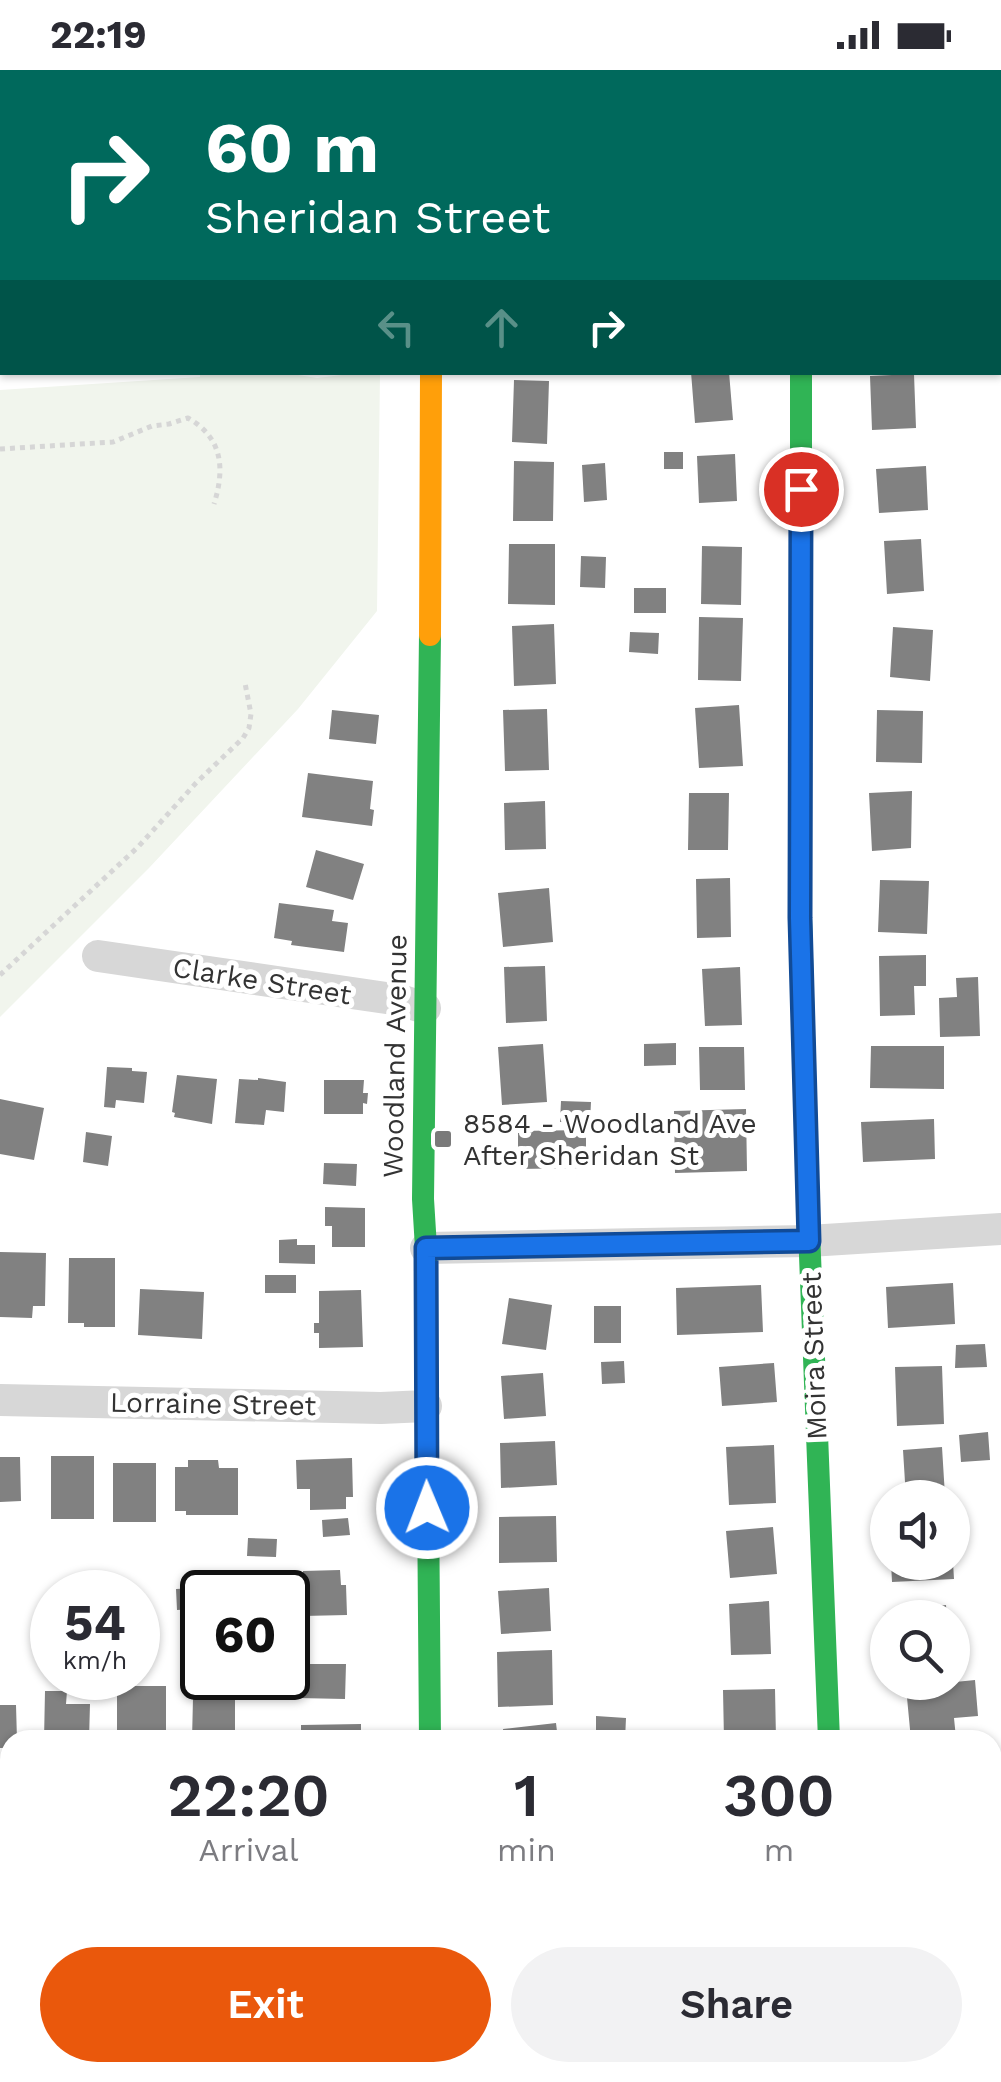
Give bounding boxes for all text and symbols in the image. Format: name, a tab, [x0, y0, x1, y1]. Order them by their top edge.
text: 22:19	[50, 13, 147, 57]
text: 60 m	[205, 107, 379, 189]
icon: right	[40, 110, 170, 240]
text: Sheridan Street	[205, 191, 550, 244]
icon: left	[369, 300, 424, 355]
icon: ahead	[474, 300, 529, 355]
icon: right	[579, 300, 634, 355]
pin	[759, 447, 844, 532]
icon: arrive	[774, 462, 829, 517]
street label: Woodland Avenue	[376, 934, 414, 1178]
street label: Clarke Street	[170, 951, 354, 1011]
place label: 8584 - Woodland Ave After Sheridan St	[463, 1107, 757, 1172]
marker: 8584 - Woodland Ave After Sheridan St	[432, 1128, 454, 1150]
street label: Moira Street	[795, 1271, 833, 1441]
street label: Lorraine Street	[110, 1386, 317, 1422]
position arrow	[375, 1456, 479, 1560]
map controls	[870, 1480, 970, 1700]
button: sound	[870, 1480, 970, 1580]
speed limit sign: 60	[180, 1570, 310, 1700]
text: 54	[64, 1593, 126, 1652]
button: search	[870, 1600, 970, 1700]
text: km/h	[63, 1646, 127, 1675]
text: 22:20	[167, 1760, 330, 1831]
text: 1	[514, 1760, 539, 1831]
text: 300	[723, 1760, 835, 1831]
text: Arrival	[199, 1831, 298, 1869]
text: min	[497, 1831, 556, 1869]
text: m	[764, 1831, 794, 1869]
button: Exit	[40, 1947, 491, 2062]
button: Share	[511, 1947, 962, 2062]

